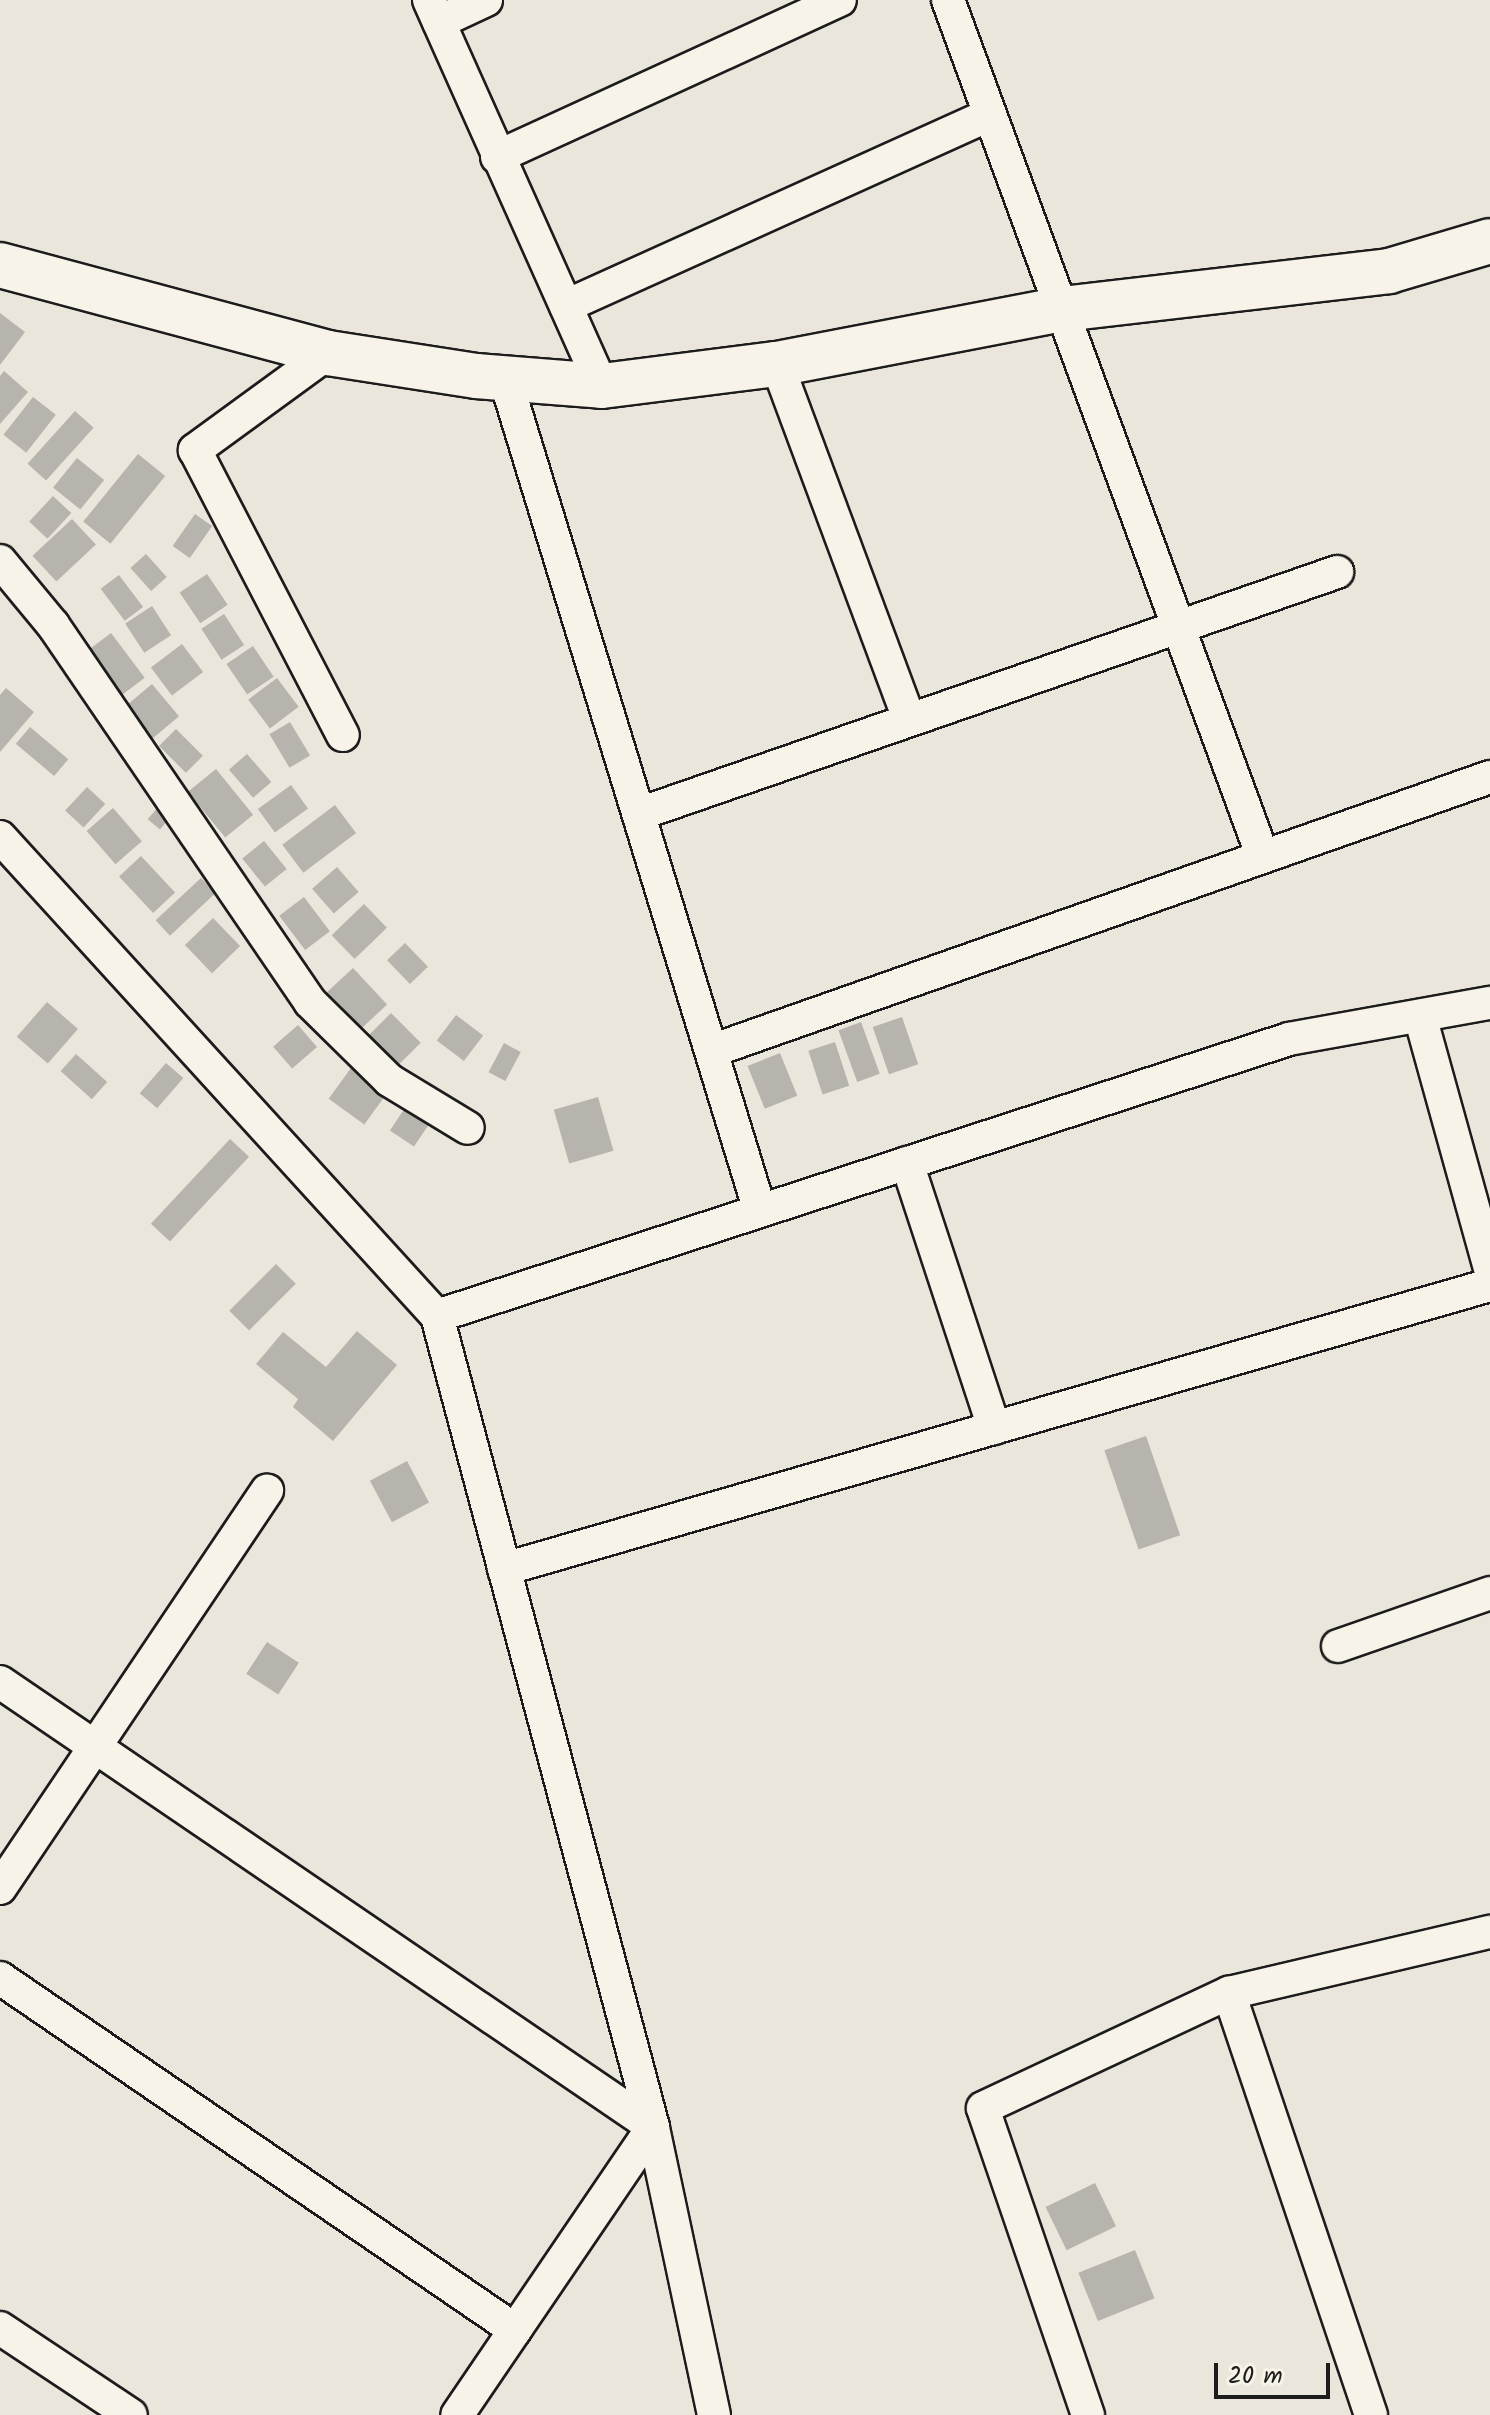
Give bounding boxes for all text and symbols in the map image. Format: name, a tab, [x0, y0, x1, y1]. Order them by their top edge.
scale bar	[1218, 2347, 1334, 2397]
text: 20 m	[1228, 2357, 1283, 2396]

